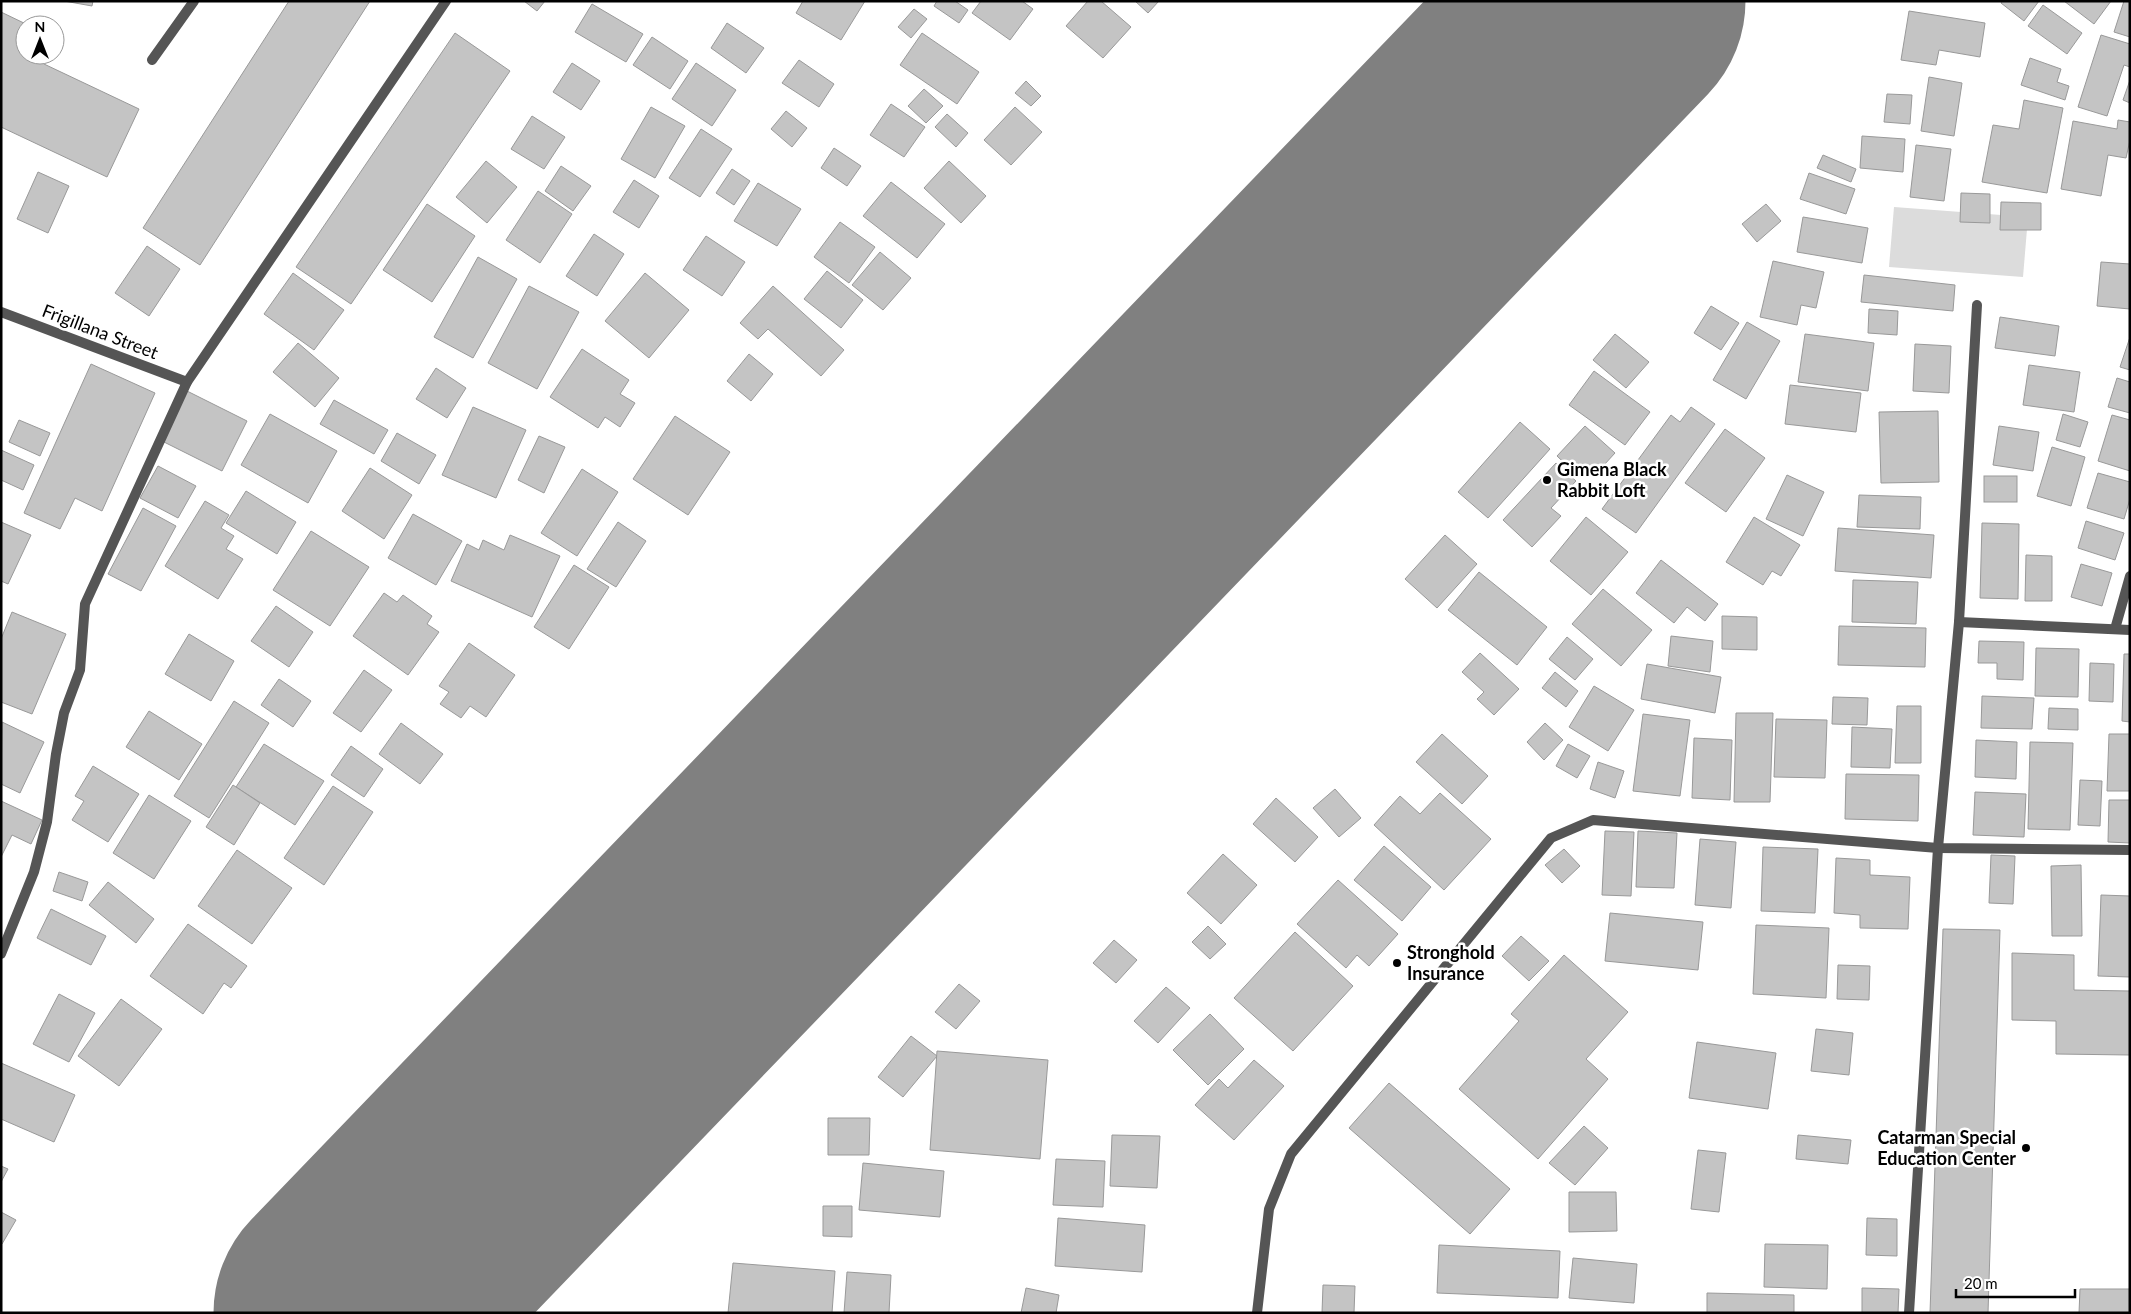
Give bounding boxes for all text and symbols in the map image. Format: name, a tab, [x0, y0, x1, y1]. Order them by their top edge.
north arrow	[15, 15, 65, 65]
text: N	[35, 18, 45, 35]
street label: Frigillana Street	[39, 299, 162, 363]
place label: Gimena Black Rabbit Loft	[1557, 458, 1667, 501]
marker: Gimena Black Rabbit Loft	[1541, 474, 1553, 486]
place label: Stronghold Insurance	[1407, 941, 1495, 984]
marker: Stronghold Insurance	[1391, 957, 1403, 969]
place label: Catarman Special Education Center	[1877, 1126, 2016, 1169]
marker: Catarman Special Education Center	[2020, 1142, 2032, 1154]
scale bar	[1956, 1266, 2075, 1298]
text: 20 m	[1964, 1274, 1998, 1292]

